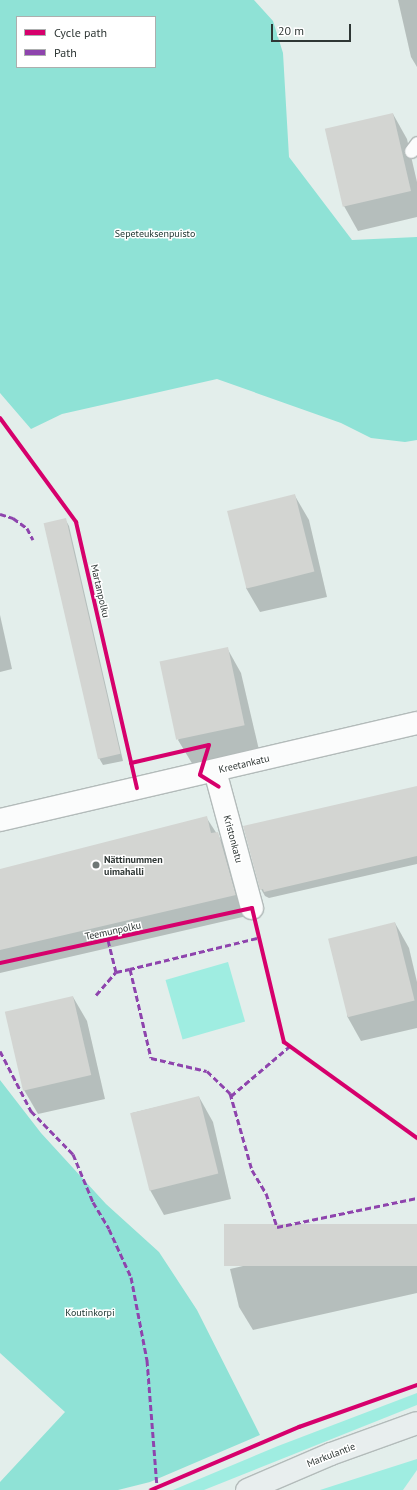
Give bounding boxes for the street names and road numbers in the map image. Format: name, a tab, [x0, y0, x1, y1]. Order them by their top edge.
street label: Martanpolku	[88, 563, 112, 619]
street label: Kreetankatu	[218, 752, 270, 776]
street label: Kristonkatu	[221, 814, 245, 864]
street label: Teemunpolku	[84, 919, 142, 943]
street label: Markulantie	[305, 1440, 357, 1470]

